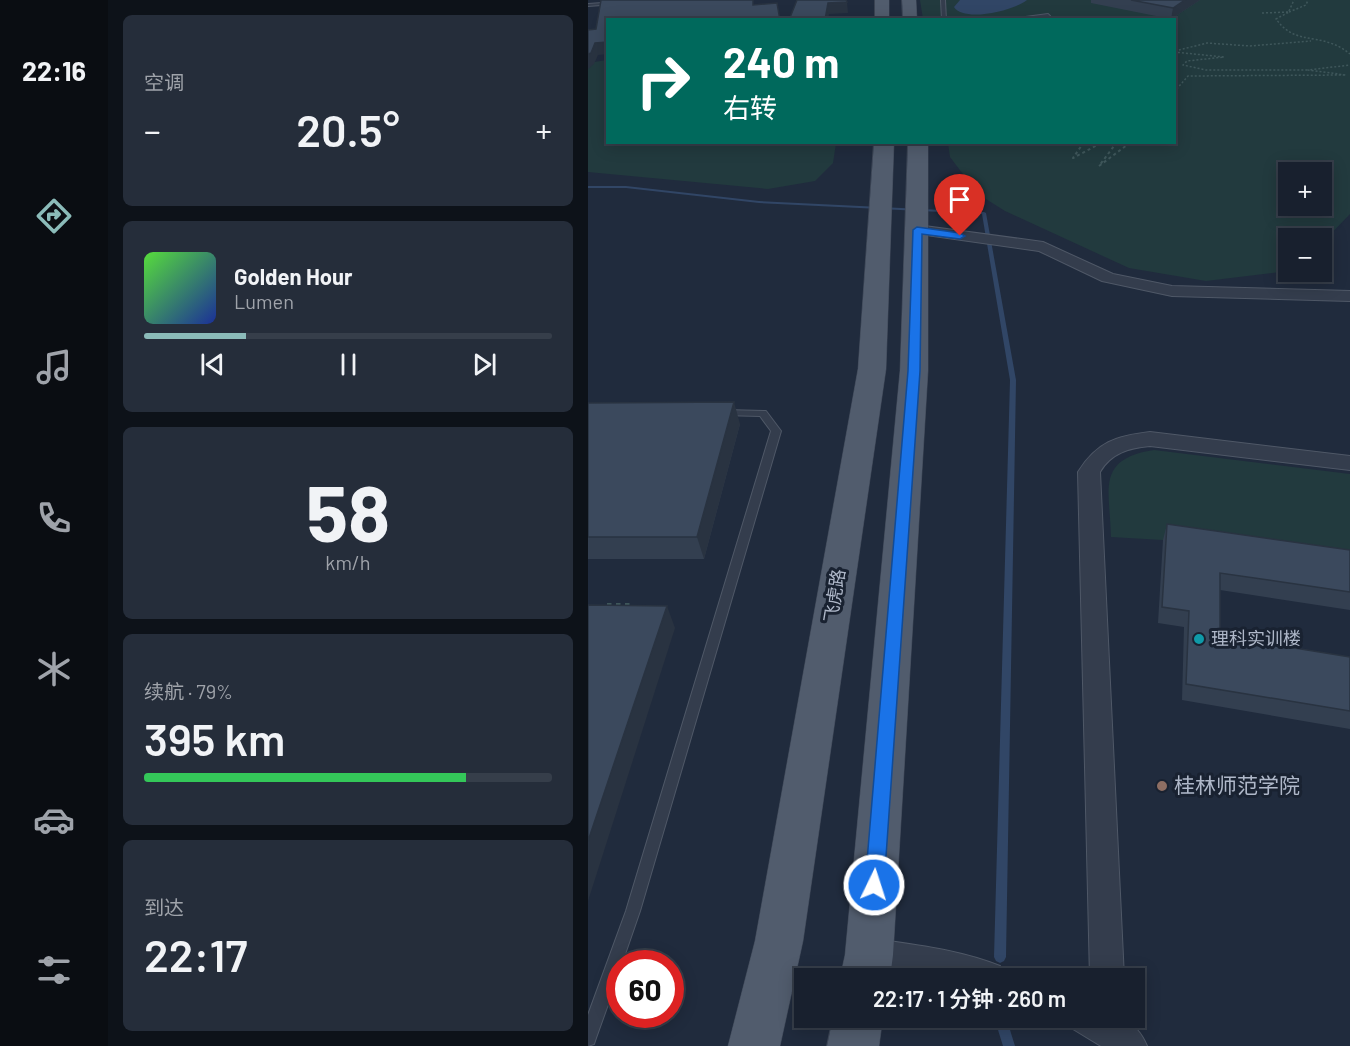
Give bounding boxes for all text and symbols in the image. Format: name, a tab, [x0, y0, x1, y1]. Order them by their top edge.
text: 240 m	[723, 36, 839, 86]
icon: right	[624, 42, 702, 120]
text: 22:16	[22, 54, 86, 86]
text: 空调	[144, 70, 184, 94]
text: 右转	[723, 91, 777, 123]
text: 20.5°	[296, 102, 400, 156]
text: −	[144, 110, 161, 150]
text: +	[535, 110, 552, 150]
map controls	[1278, 162, 1332, 282]
button: +	[1278, 162, 1332, 216]
pin	[934, 174, 985, 236]
icon: arrive	[943, 183, 976, 216]
icon: directions	[33, 195, 75, 237]
button: −	[1278, 228, 1332, 282]
text: Golden Hour	[234, 263, 352, 289]
text: Lumen	[234, 289, 294, 313]
icon: music	[33, 346, 75, 388]
icon: previous	[196, 348, 229, 381]
icon: pause	[332, 348, 365, 381]
icon: next	[468, 348, 501, 381]
text: 58	[306, 464, 390, 558]
icon: phone	[33, 497, 75, 539]
text: km/h	[325, 550, 371, 574]
street label: 飞虎路	[819, 567, 849, 624]
place label: 理科实训楼	[1211, 627, 1301, 649]
marker: 理科实训楼	[1192, 632, 1206, 646]
icon: climate	[33, 648, 75, 690]
text: 续航 · 79%	[144, 679, 233, 703]
text: 395 km	[144, 711, 285, 765]
place label: 桂林师范学院	[1174, 772, 1300, 797]
marker: 桂林师范学院	[1155, 779, 1169, 793]
icon: car	[33, 799, 75, 841]
position arrow	[842, 853, 906, 917]
text: 到达	[144, 895, 184, 919]
text: 22:17	[144, 927, 247, 981]
icon: filters	[33, 949, 75, 991]
speed limit sign: 60	[606, 950, 684, 1028]
text: 22:17 · 1 分钟 · 260 m	[873, 985, 1066, 1011]

